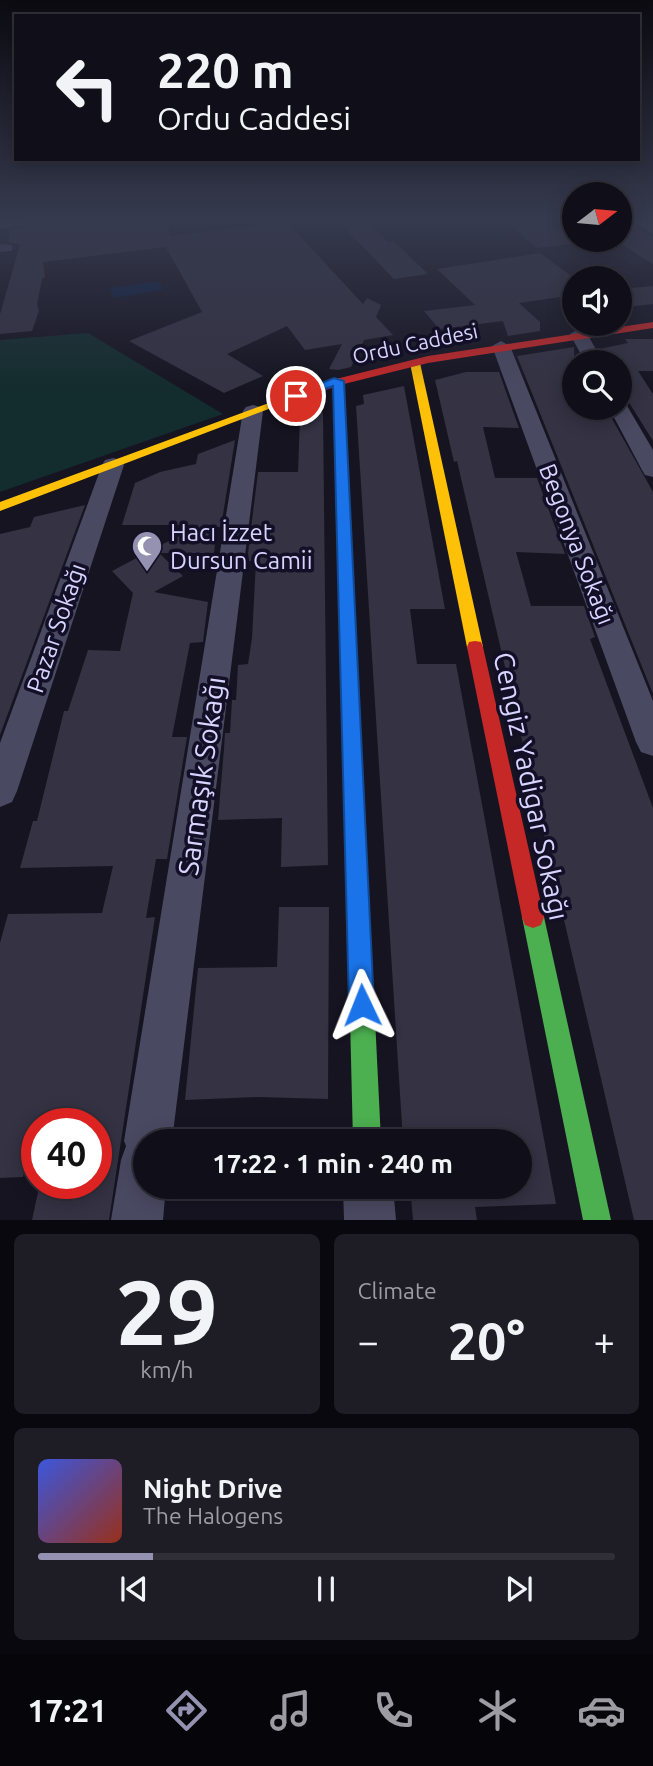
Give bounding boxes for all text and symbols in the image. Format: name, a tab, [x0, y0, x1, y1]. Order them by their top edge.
icon: left	[42, 42, 133, 133]
text: 220 m	[157, 42, 294, 97]
text: Ordu Caddesi	[157, 100, 351, 136]
north arrow	[562, 182, 632, 252]
map controls	[562, 182, 632, 420]
button: sound	[562, 266, 632, 336]
street label: Ordu Caddesi	[350, 318, 480, 368]
button: search	[562, 350, 632, 420]
pin	[266, 366, 326, 426]
icon: arrive	[277, 377, 315, 415]
street label: Begonya Sokağı	[534, 460, 620, 628]
place label: Hacı İzzet Dursun Camii	[170, 519, 313, 574]
mosque icon: Hacı İzzet Dursun Camii	[130, 529, 164, 573]
street label: Pazar Sokağı	[21, 560, 91, 696]
street label: Cengiz Yadigar Sokağı	[488, 649, 576, 923]
street label: Sarmaşık Sokağı	[172, 675, 230, 877]
position arrow	[325, 968, 399, 1042]
speed limit sign: 40	[21, 1108, 112, 1199]
text: 17:22 · 1 min · 240 m	[212, 1149, 453, 1178]
text: 29	[115, 1260, 218, 1362]
text: Climate	[358, 1278, 437, 1303]
text: 20°	[448, 1312, 525, 1370]
text: −	[358, 1320, 379, 1362]
text: +	[594, 1320, 615, 1362]
text: km/h	[140, 1357, 193, 1382]
text: Night Drive	[143, 1474, 283, 1503]
text: The Halogens	[143, 1503, 283, 1528]
icon: previous	[115, 1570, 153, 1608]
icon: pause	[307, 1570, 345, 1608]
icon: next	[500, 1570, 538, 1608]
icon: directions	[162, 1686, 211, 1735]
icon: music	[266, 1686, 315, 1735]
icon: phone	[369, 1686, 418, 1735]
icon: climate	[473, 1686, 522, 1735]
icon: car	[577, 1686, 626, 1735]
text: 17:21	[27, 1692, 107, 1728]

